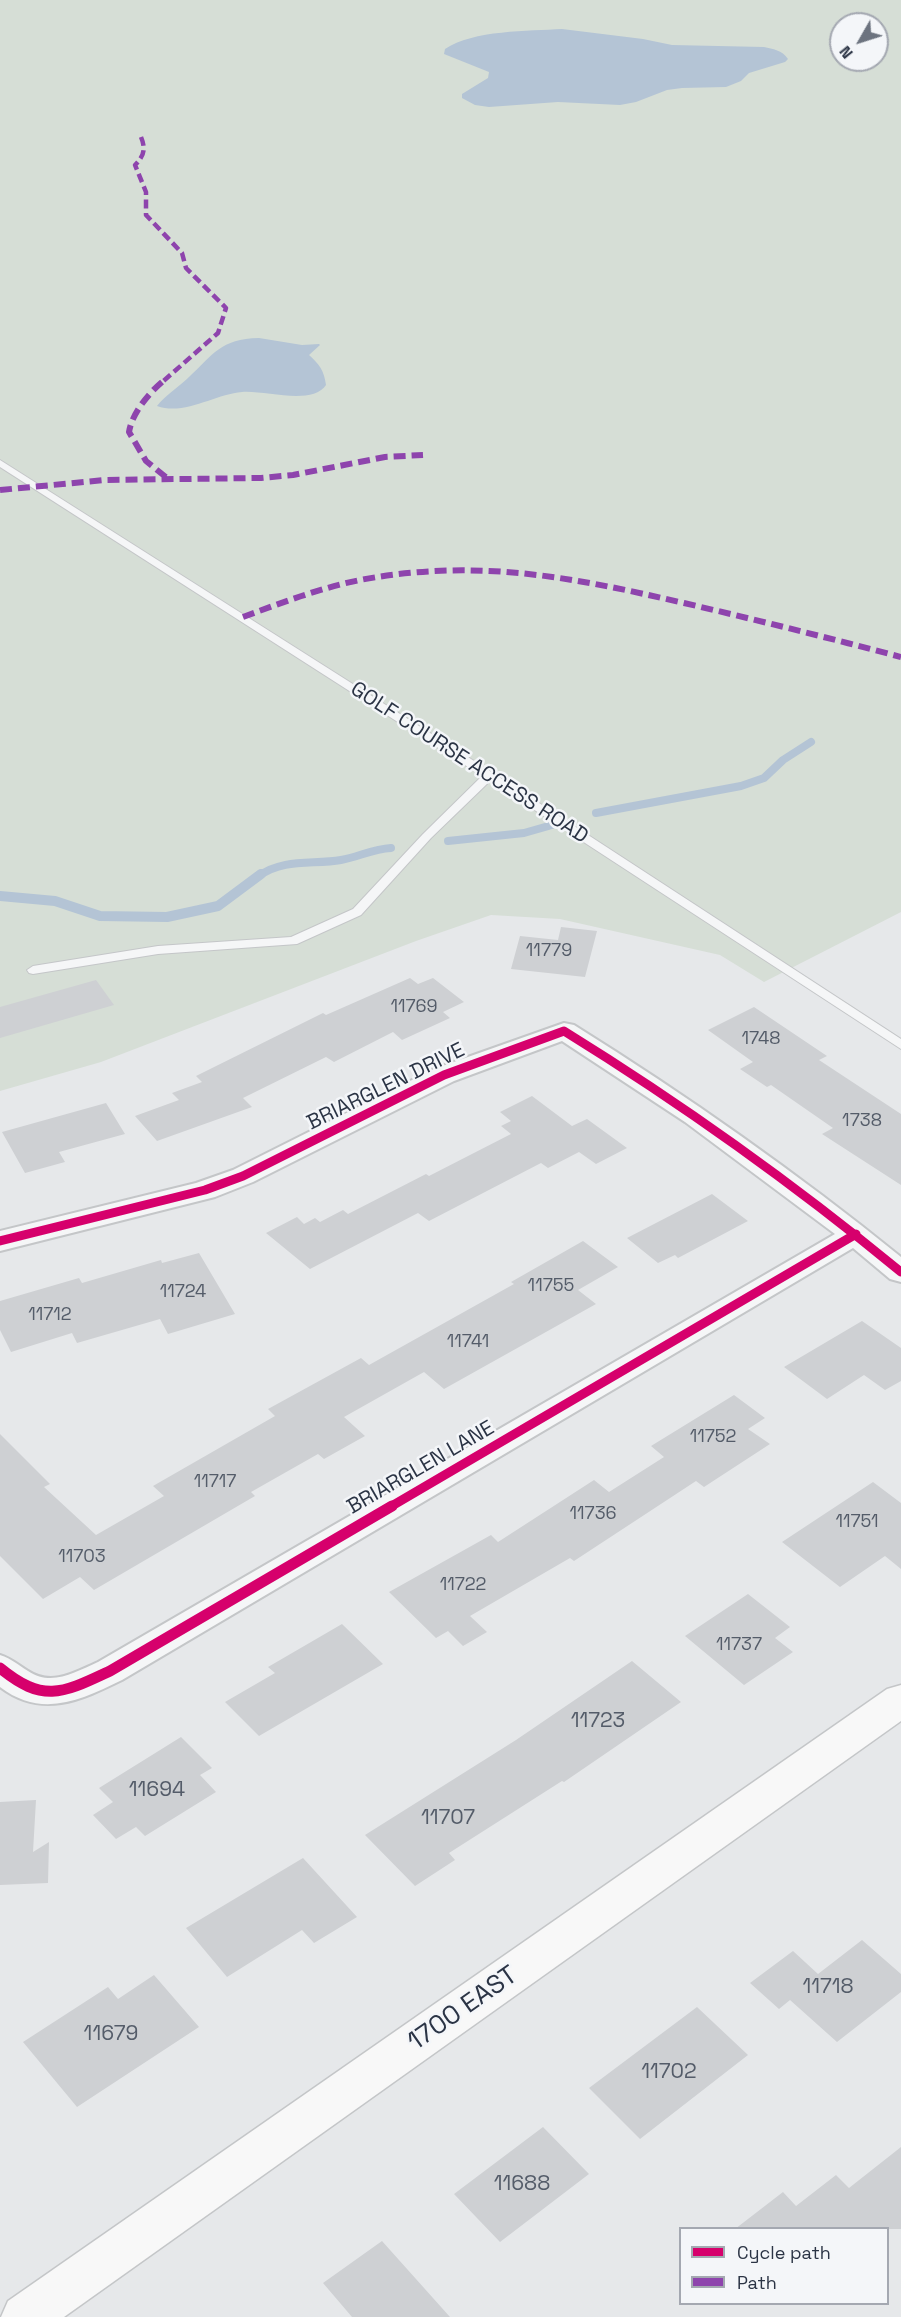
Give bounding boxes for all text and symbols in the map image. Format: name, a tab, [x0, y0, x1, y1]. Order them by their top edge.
north arrow	[829, 12, 889, 72]
text: N	[835, 42, 858, 63]
street label: GOLF COURSE ACCESS ROAD	[345, 677, 593, 849]
house number: 11779	[526, 940, 572, 962]
house number: 11769	[390, 996, 438, 1018]
house number: 1748	[741, 1028, 781, 1050]
street label: BRIARGLEN DRIVE	[303, 1038, 469, 1136]
house number: 1738	[842, 1110, 882, 1132]
house number: 11755	[528, 1275, 574, 1297]
house number: 11724	[160, 1281, 206, 1303]
house number: 11712	[28, 1304, 72, 1326]
house number: 11741	[447, 1331, 489, 1353]
street label: BRIARGLEN LANE	[343, 1416, 499, 1520]
house number: 11752	[690, 1426, 736, 1448]
house number: 11717	[194, 1471, 236, 1493]
house number: 11736	[569, 1503, 617, 1525]
house number: 11751	[835, 1511, 879, 1533]
house number: 11703	[58, 1546, 106, 1568]
house number: 11722	[440, 1574, 486, 1596]
house number: 11737	[716, 1634, 762, 1656]
house number: 11723	[571, 1708, 625, 1734]
house number: 11694	[129, 1777, 185, 1803]
house number: 11707	[421, 1805, 475, 1831]
street label: 1700 EAST	[402, 1960, 524, 2058]
house number: 11718	[802, 1974, 854, 2000]
house number: 11679	[84, 2021, 138, 2047]
house number: 11702	[641, 2059, 697, 2085]
house number: 11688	[494, 2171, 550, 2197]
legend	[679, 2227, 889, 2305]
text: Cycle path	[737, 2241, 831, 2264]
text: Path	[737, 2271, 777, 2294]

